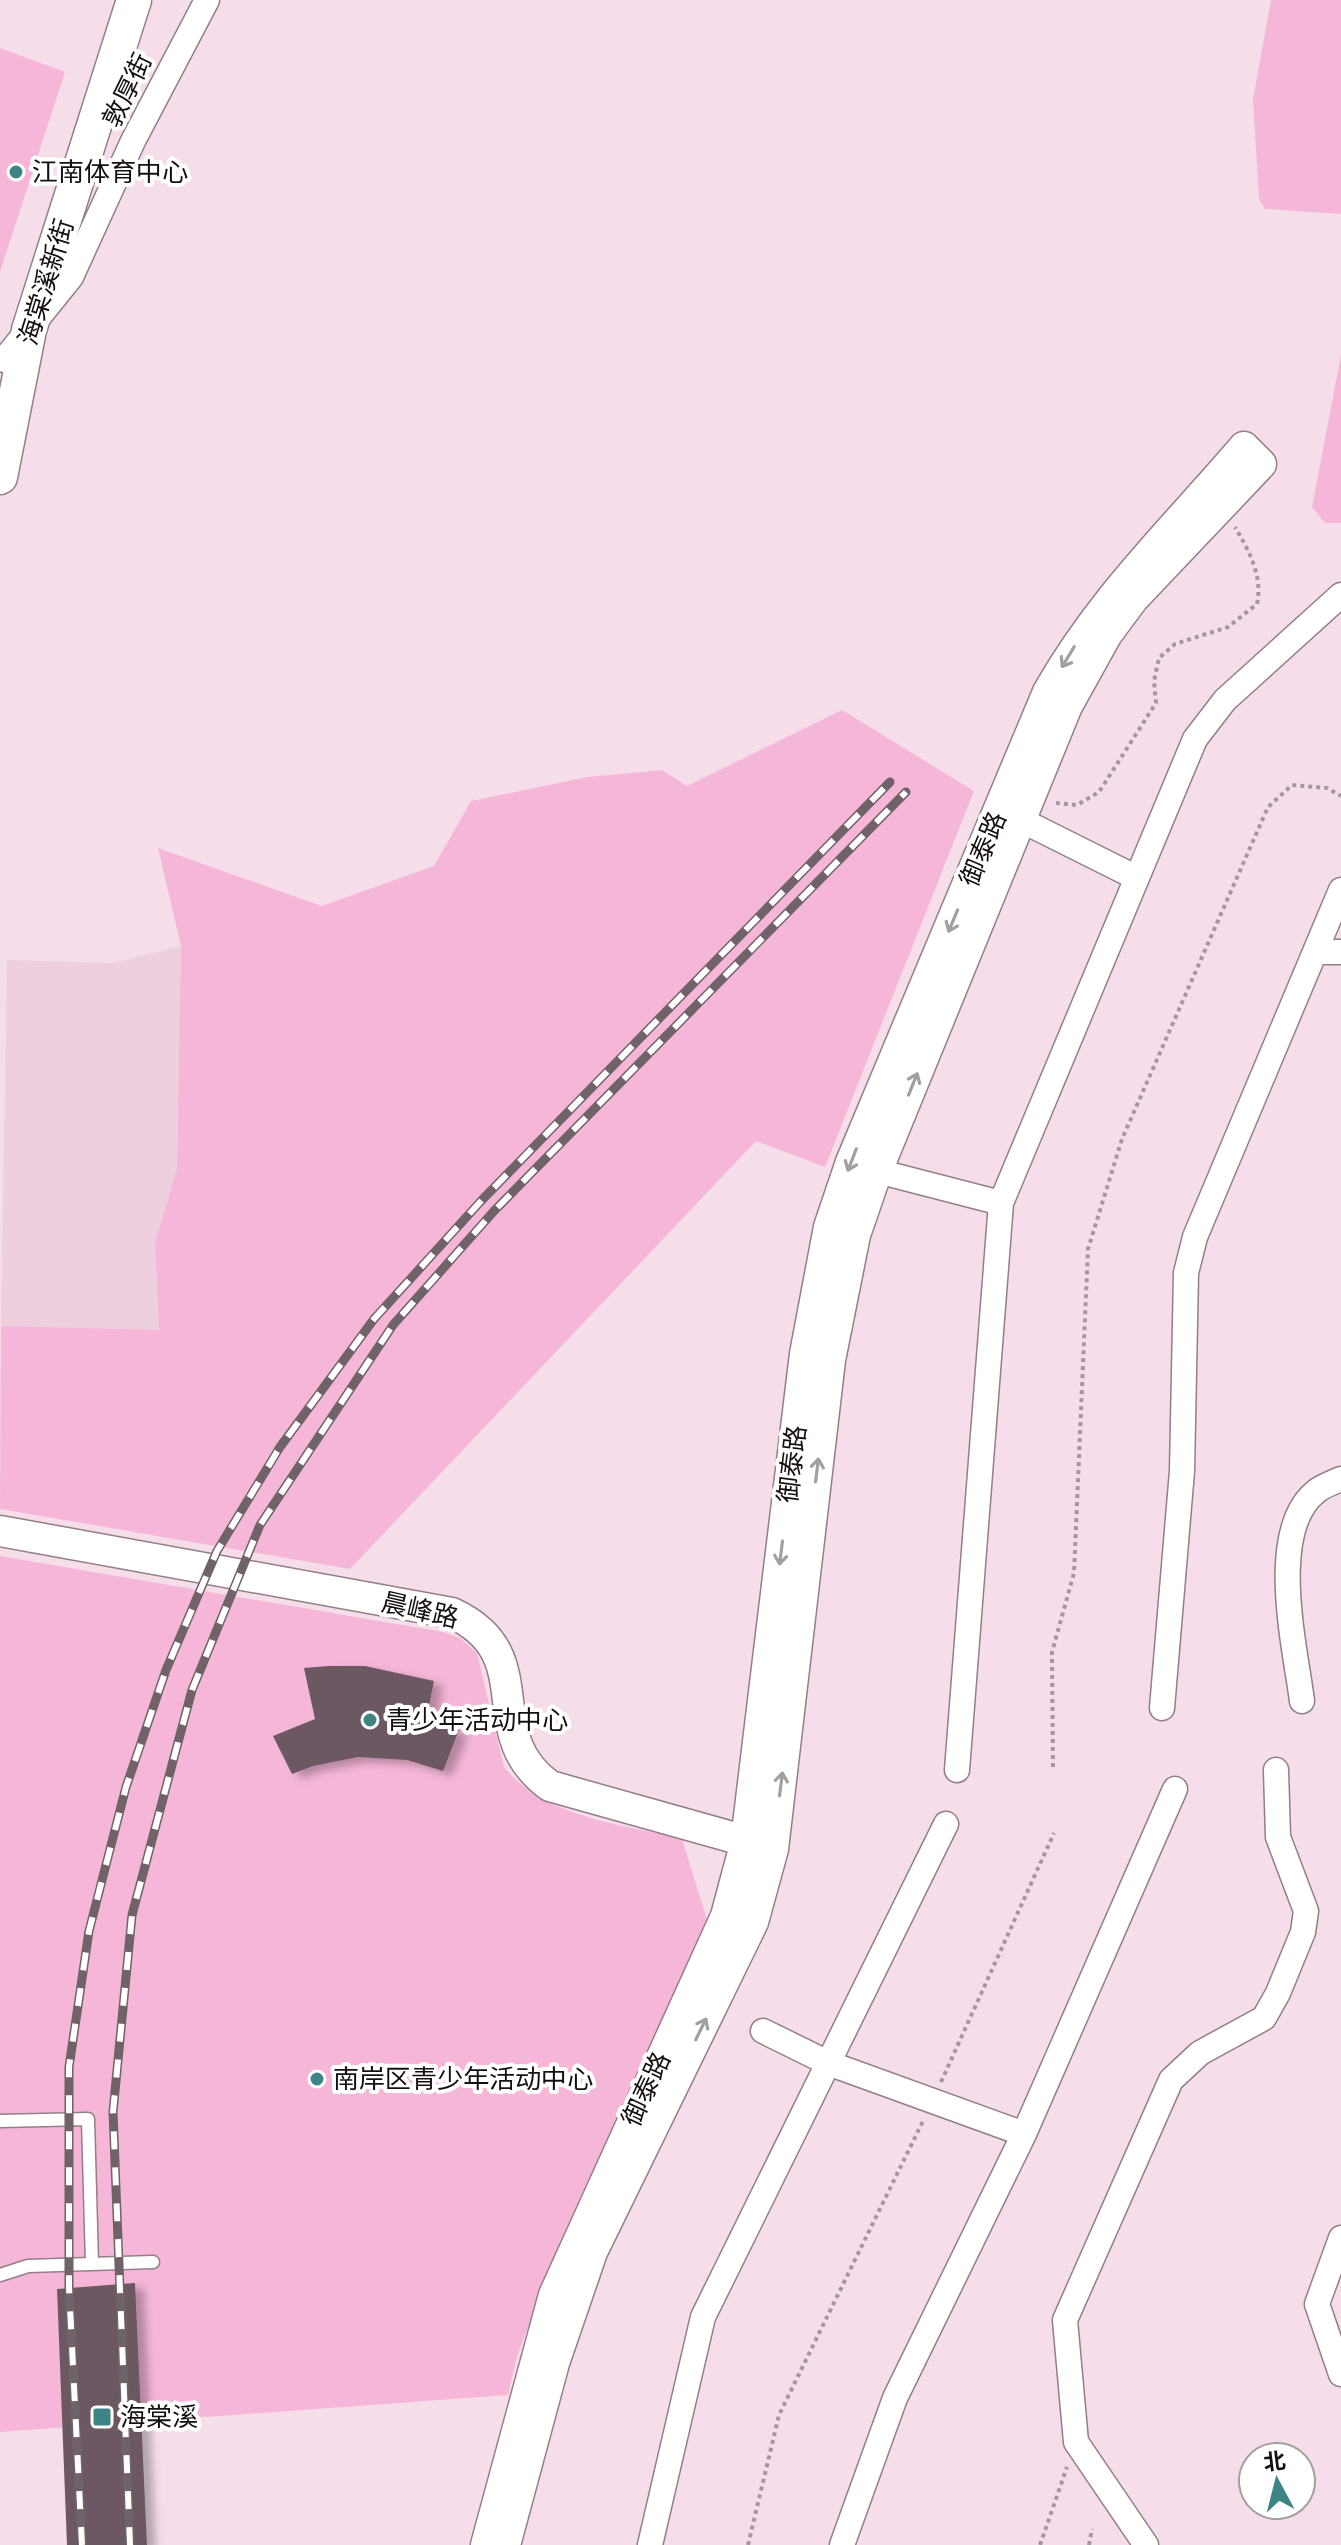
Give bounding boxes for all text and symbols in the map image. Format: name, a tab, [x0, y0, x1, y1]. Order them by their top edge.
street label: 敦厚街	[95, 47, 157, 131]
place label: 江南体育中心	[32, 155, 188, 186]
marker: 江南体育中心	[7, 163, 25, 181]
street label: 海棠溪新街	[11, 215, 78, 348]
one-way arrow	[1060, 645, 1076, 668]
street label: 御泰路	[952, 806, 1011, 890]
one-way arrow	[944, 908, 959, 932]
one-way arrow	[907, 1072, 921, 1097]
one-way arrow	[844, 1147, 858, 1172]
street label: 御泰路	[770, 1423, 811, 1504]
one-way arrow	[810, 1458, 825, 1483]
one-way arrow	[773, 1540, 788, 1565]
street label: 晨峰路	[379, 1585, 462, 1632]
place label: 青少年活动中心	[386, 1703, 568, 1734]
marker: 青少年活动中心	[361, 1711, 379, 1729]
one-way arrow	[773, 1771, 788, 1798]
one-way arrow	[694, 2017, 709, 2041]
street label: 御泰路	[614, 2046, 675, 2130]
place label: 南岸区青少年活动中心	[333, 2062, 593, 2093]
marker: 南岸区青少年活动中心	[308, 2070, 326, 2088]
place label: 海棠溪	[120, 2400, 198, 2431]
marker: 海棠溪	[91, 2406, 113, 2428]
north arrow	[1237, 2441, 1317, 2521]
text: 北	[1262, 2446, 1287, 2474]

